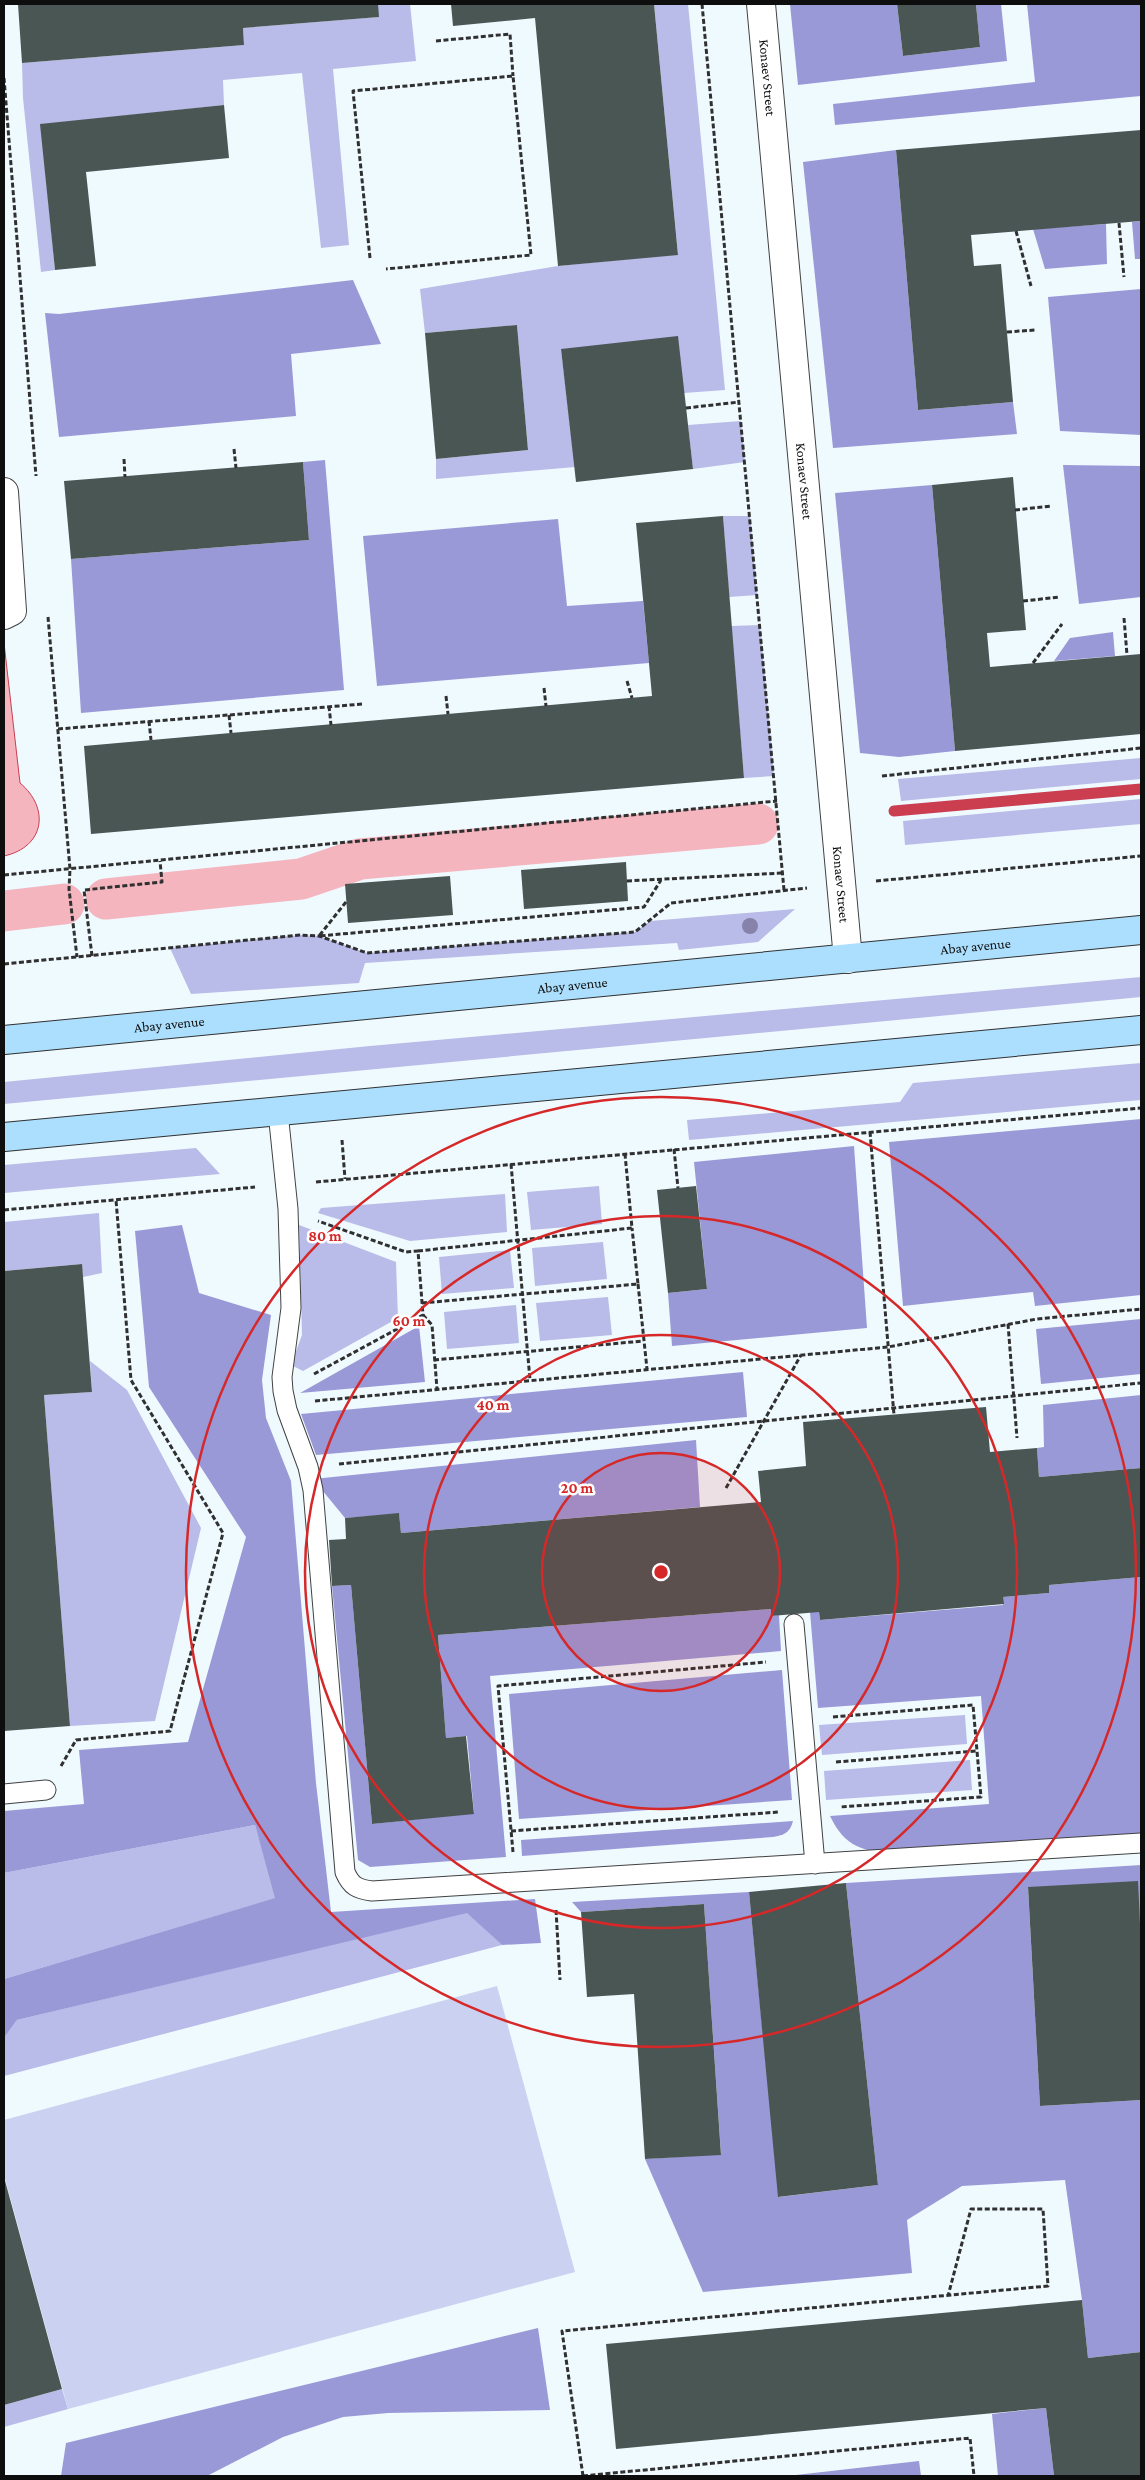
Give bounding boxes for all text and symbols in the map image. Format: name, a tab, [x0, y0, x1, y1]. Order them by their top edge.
street label: Konaev Street	[756, 39, 779, 117]
street label: Konaev Street	[793, 442, 816, 520]
street label: Konaev Street	[830, 845, 853, 924]
street label: Abay avenue	[940, 935, 1011, 957]
street label: Abay avenue	[536, 974, 608, 996]
street label: Abay avenue	[133, 1013, 205, 1035]
text: 80 m	[308, 1228, 342, 1244]
text: 60 m	[393, 1313, 426, 1329]
text: 40 m	[477, 1397, 510, 1413]
text: 20 m	[561, 1480, 593, 1496]
centre of rings	[652, 1563, 670, 1581]

